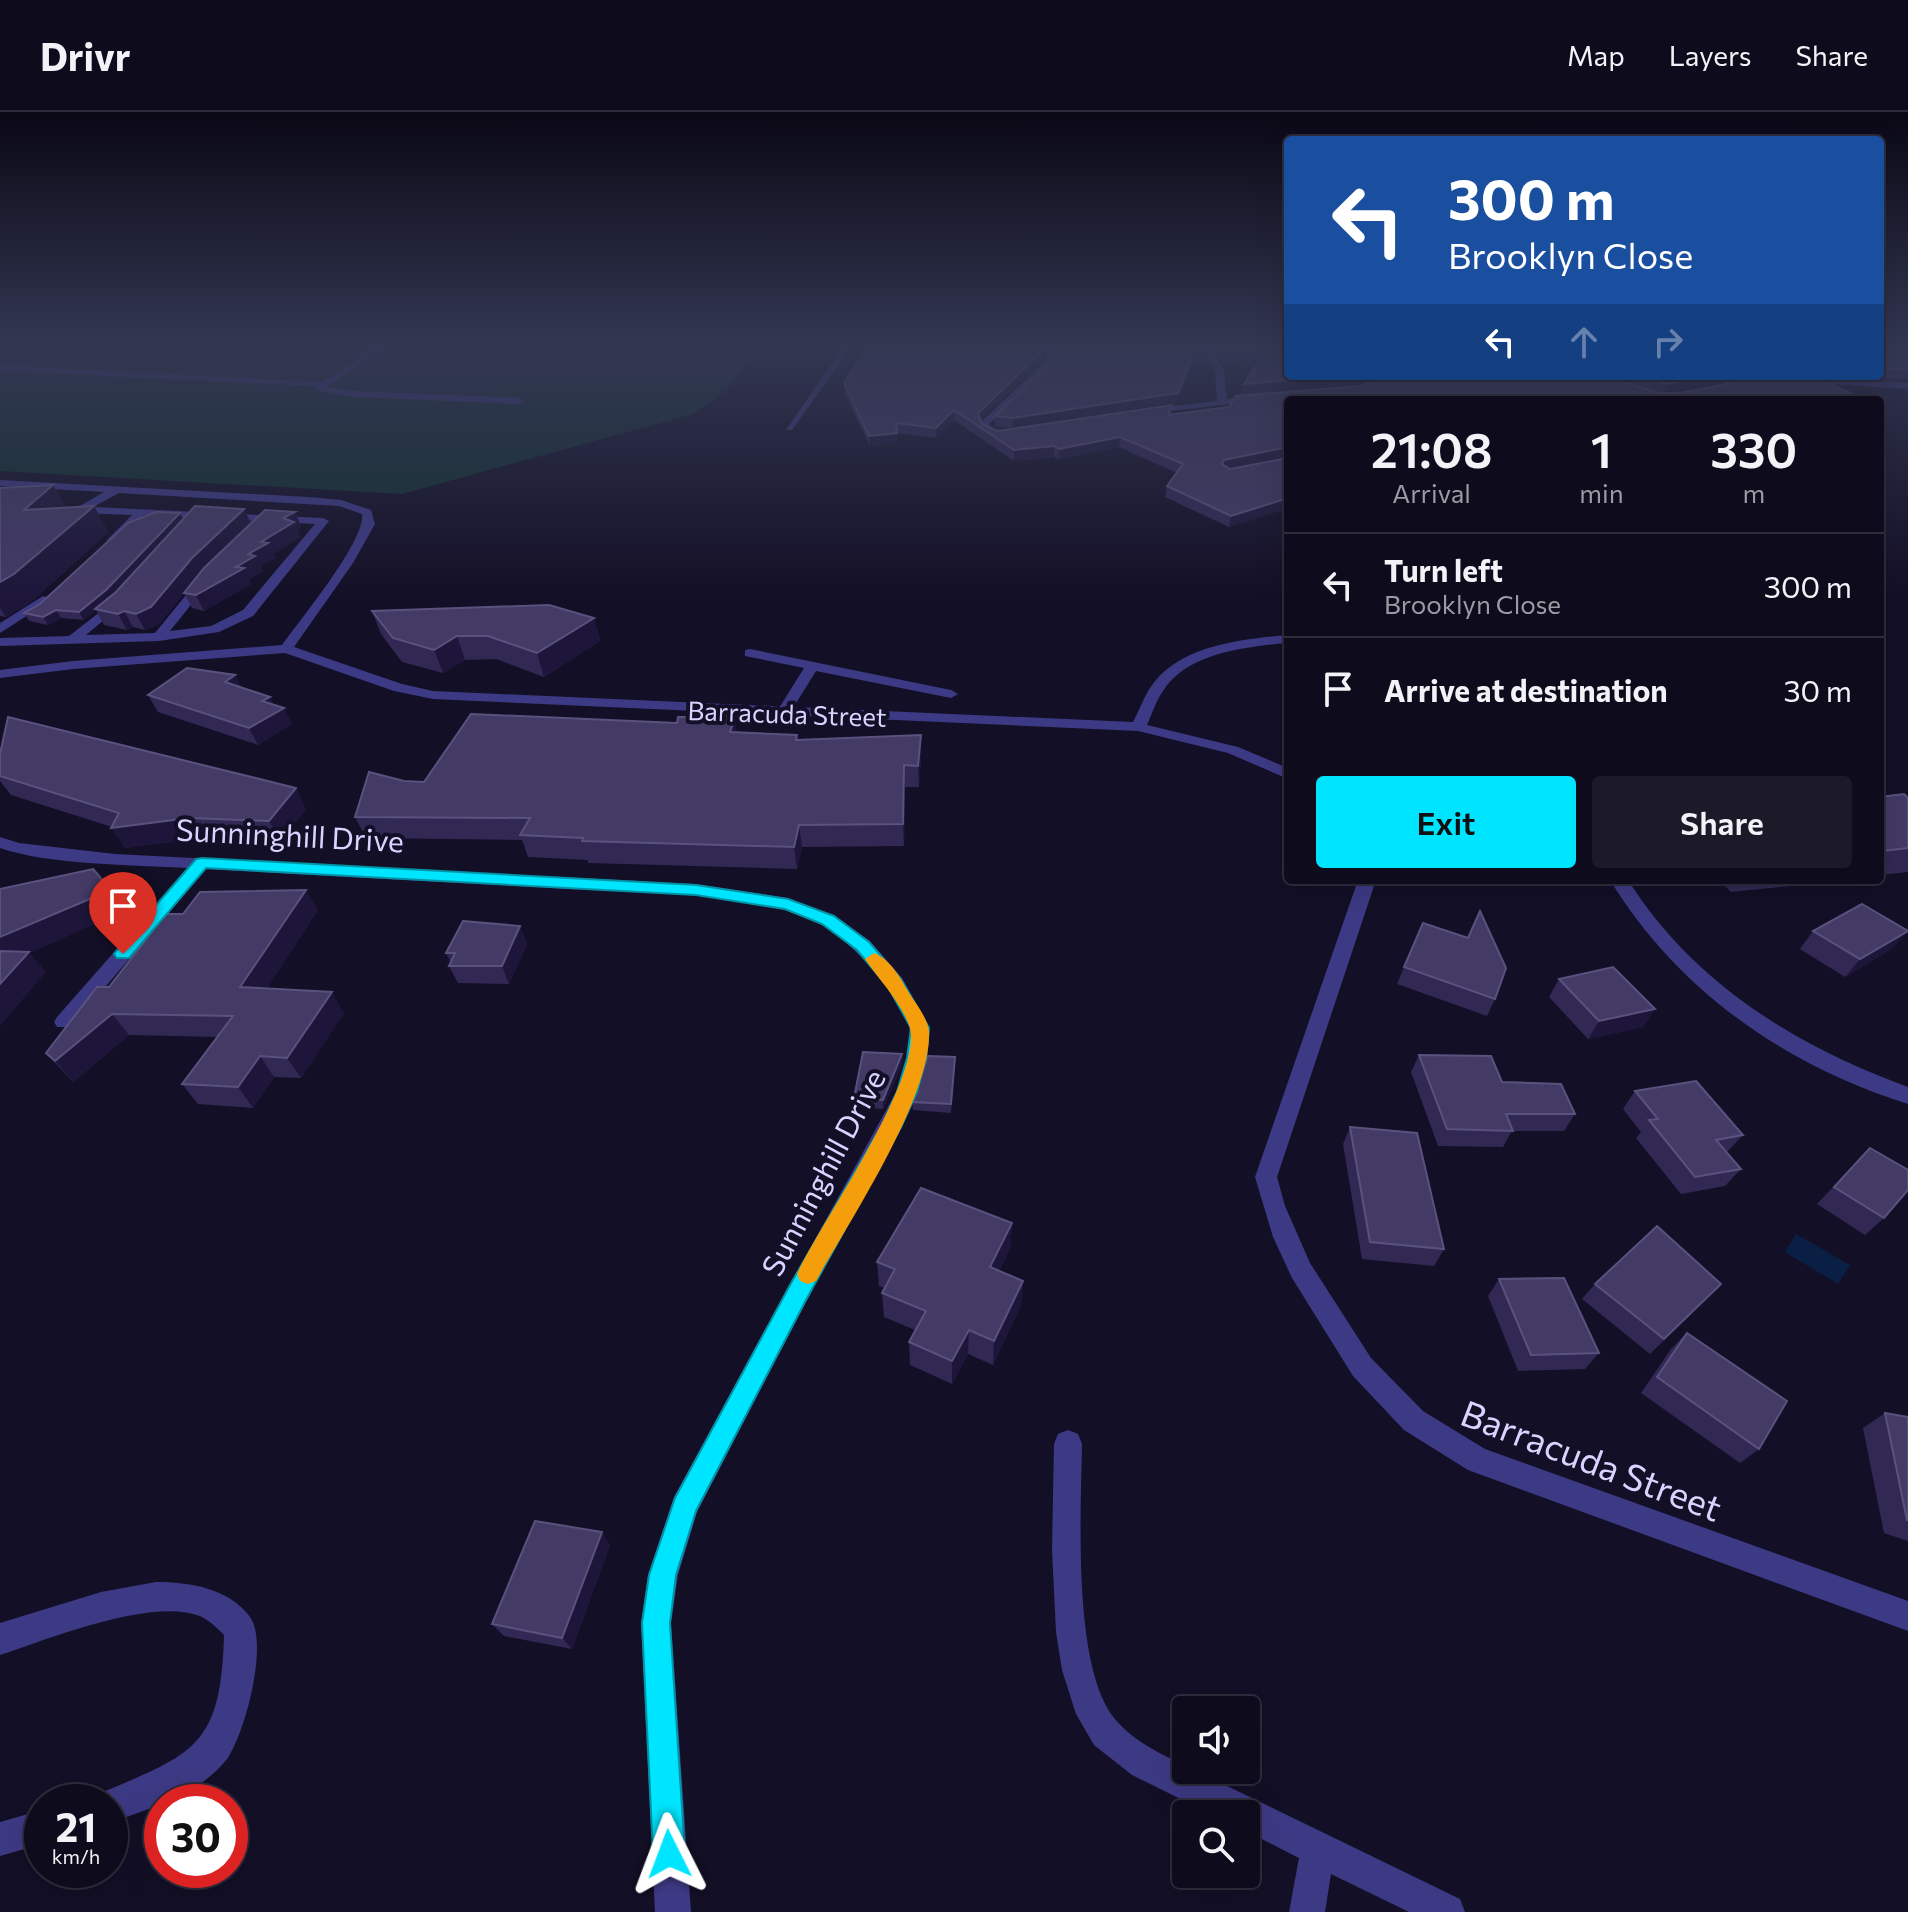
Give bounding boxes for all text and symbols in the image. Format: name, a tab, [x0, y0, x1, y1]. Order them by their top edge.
text: Drivr	[40, 32, 130, 79]
text: Map	[1567, 38, 1625, 72]
text: Layers	[1669, 38, 1751, 72]
text: Share	[1795, 38, 1868, 72]
text: 300 m	[1448, 163, 1615, 232]
icon: left	[1316, 168, 1420, 272]
text: Brooklyn Close	[1448, 232, 1693, 276]
icon: left	[1478, 320, 1522, 364]
icon: ahead	[1562, 320, 1606, 364]
icon: right	[1646, 320, 1690, 364]
text: 21:08	[1371, 419, 1493, 478]
text: 1	[1591, 419, 1612, 478]
text: 330	[1710, 419, 1797, 478]
text: Arrival	[1392, 477, 1471, 508]
text: min	[1579, 477, 1624, 508]
text: m	[1742, 477, 1765, 508]
text: Turn left	[1384, 551, 1503, 588]
icon: left	[1316, 563, 1360, 607]
text: 300 m	[1764, 567, 1852, 604]
text: Brooklyn Close	[1384, 588, 1561, 619]
icon: arrive	[1316, 667, 1360, 711]
text: Arrive at destination	[1384, 671, 1668, 708]
text: 30 m	[1783, 671, 1852, 708]
street label: Barracuda Street	[687, 694, 887, 732]
button: Exit	[1316, 776, 1576, 868]
button: Share	[1592, 776, 1852, 868]
street label: Sunninghill Drive	[175, 810, 405, 858]
pin	[89, 872, 157, 954]
icon: arrive	[101, 884, 145, 928]
street label: Sunninghill Drive	[752, 1063, 892, 1281]
street label: Barracuda Street	[1456, 1389, 1728, 1529]
map controls	[1172, 1696, 1260, 1888]
button: sound	[1172, 1696, 1260, 1784]
speed limit sign: 30	[144, 1784, 248, 1888]
button: search	[1172, 1800, 1260, 1888]
text: 21	[56, 1801, 96, 1850]
position arrow	[627, 1812, 711, 1896]
text: km/h	[52, 1844, 100, 1868]

